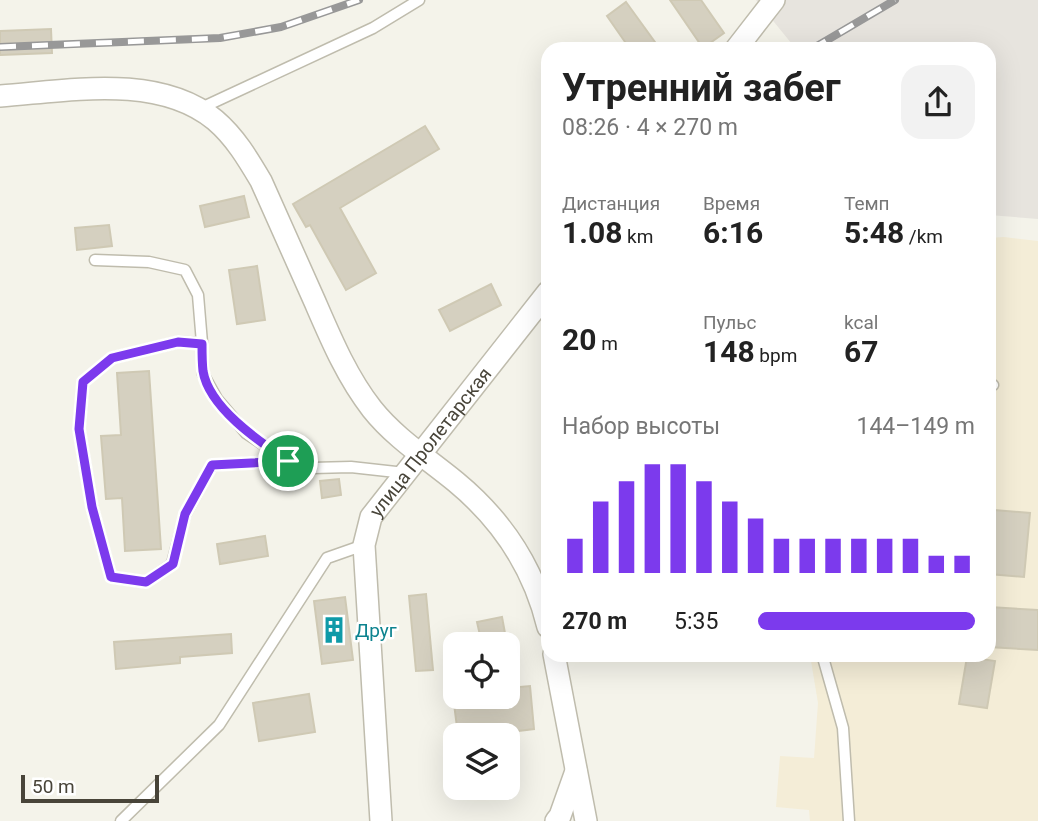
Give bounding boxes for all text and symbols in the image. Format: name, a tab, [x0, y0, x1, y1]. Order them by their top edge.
button: share	[901, 65, 975, 139]
text: Утренний забег	[562, 66, 841, 110]
text: 08:26 · 4 × 270 m	[562, 114, 738, 141]
text: Дистанция	[562, 192, 660, 215]
text: Время	[703, 192, 760, 215]
text: Темп	[844, 192, 890, 215]
text: 1.08	[562, 215, 622, 250]
text: 6:16	[703, 215, 763, 250]
text: 5:48	[844, 215, 904, 250]
text: km	[622, 225, 653, 248]
text: /km	[904, 225, 943, 248]
text: Пульс	[703, 311, 756, 334]
text: kcal	[844, 311, 878, 334]
text: 20	[562, 322, 596, 357]
text: m	[596, 332, 618, 355]
text: 148	[703, 334, 755, 369]
text: 67	[844, 334, 878, 369]
text: bpm	[755, 344, 797, 367]
street label: улица Пролетарская	[364, 363, 496, 521]
text: Набор высоты	[562, 413, 720, 440]
text: 144–149 m	[856, 413, 975, 440]
pin	[258, 431, 318, 491]
icon: arrive	[269, 442, 307, 480]
text: 270 m	[562, 608, 627, 635]
text: 5:35	[674, 608, 718, 635]
building icon: Друг	[319, 615, 349, 645]
place label: Друг	[355, 619, 397, 642]
map controls	[443, 632, 520, 800]
button: locate	[443, 632, 520, 709]
button: layers	[443, 723, 520, 800]
scale bar	[21, 772, 159, 804]
text: 50 m	[32, 775, 75, 798]

